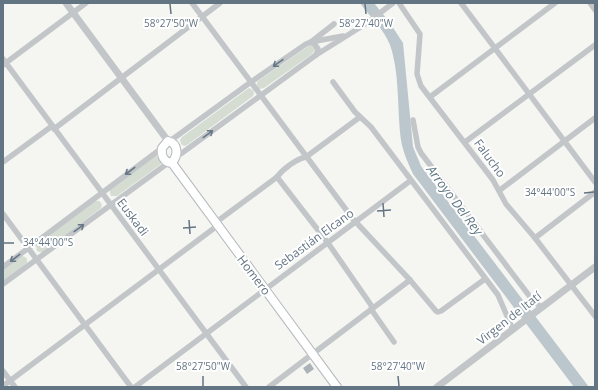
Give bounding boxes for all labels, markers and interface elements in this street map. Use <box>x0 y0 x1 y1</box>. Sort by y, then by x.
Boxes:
text: 58°27'50"W <box>144 16 199 30</box>
text: 58°27'40"W <box>339 16 394 30</box>
one-way arrow <box>273 59 284 67</box>
one-way arrow <box>203 130 214 139</box>
street label: Falucho <box>470 135 510 181</box>
water label: Arroyo Del Rey <box>422 161 488 239</box>
one-way arrow <box>125 167 136 175</box>
text: 34°44'00"S <box>525 185 575 199</box>
street label: Euskadi <box>113 195 153 239</box>
street label: Sebastián Elcano <box>271 204 357 274</box>
one-way arrow <box>74 223 85 232</box>
text: 34°44'00"S <box>23 235 73 249</box>
street label: Homero <box>233 251 275 299</box>
one-way arrow <box>10 254 21 262</box>
street label: Virgen de Itatí <box>473 287 546 349</box>
text: 58°27'50"W <box>176 359 231 373</box>
text: 58°27'40"W <box>371 359 426 373</box>

